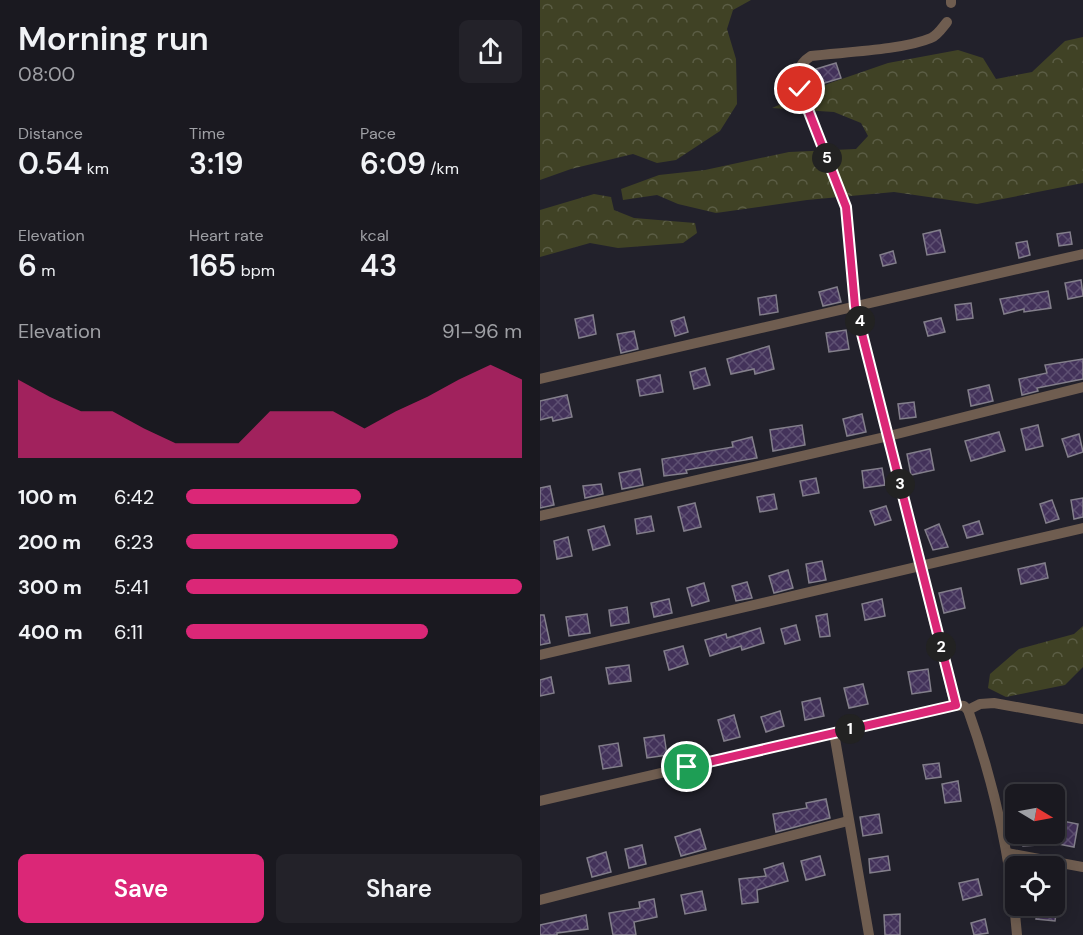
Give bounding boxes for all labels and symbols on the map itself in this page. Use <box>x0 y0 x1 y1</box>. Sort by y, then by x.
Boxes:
pin <box>774 63 825 114</box>
pin: 5 <box>812 143 842 173</box>
pin: 4 <box>845 306 875 336</box>
pin: 3 <box>885 469 915 499</box>
pin: 2 <box>926 632 956 662</box>
pin: 1 <box>835 714 865 744</box>
pin <box>661 741 712 792</box>
north arrow <box>1005 784 1065 844</box>

